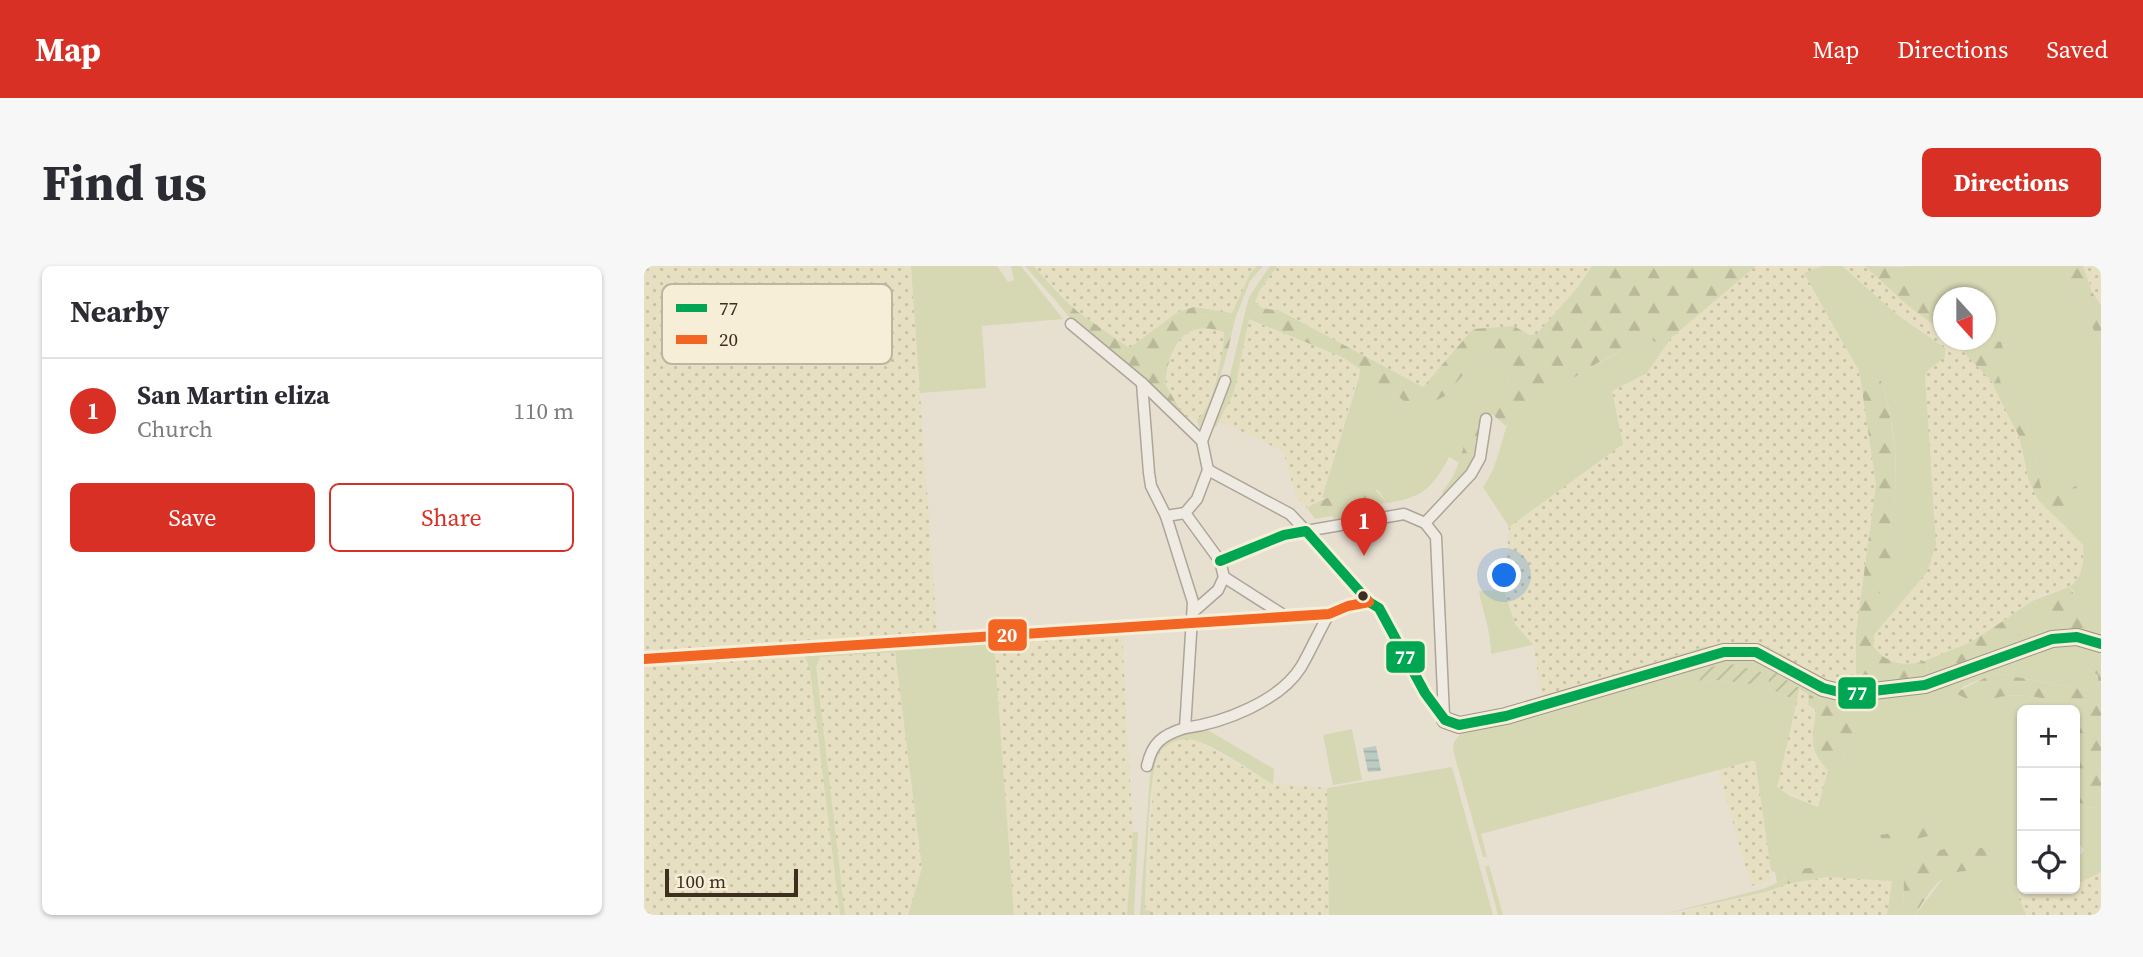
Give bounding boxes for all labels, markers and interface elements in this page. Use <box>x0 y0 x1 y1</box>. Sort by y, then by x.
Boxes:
text: Map <box>35 27 101 72</box>
text: Map <box>1812 33 1859 66</box>
text: Directions <box>1897 33 2008 66</box>
text: Saved <box>2046 33 2108 66</box>
button: Directions <box>1922 148 2101 217</box>
text: Find us <box>42 149 207 216</box>
legend <box>662 284 892 364</box>
north arrow <box>1933 287 1996 350</box>
text: Nearby <box>70 291 169 332</box>
text: 77 <box>719 295 738 321</box>
text: 20 <box>719 326 738 352</box>
text: San Martin eliza <box>137 377 330 413</box>
text: 1 <box>87 395 99 427</box>
text: 110 m <box>513 395 574 427</box>
text: Church <box>137 413 213 445</box>
button: Save <box>70 483 315 552</box>
button: Share <box>329 483 574 552</box>
pin: 1 <box>1341 498 1387 556</box>
your location <box>1487 558 1521 592</box>
unlabelled marker <box>1356 589 1370 603</box>
line badge: 20 <box>987 618 1028 652</box>
text: 20 <box>997 622 1017 648</box>
line badge: 77 <box>1385 640 1426 674</box>
text: 77 <box>1395 644 1415 670</box>
line badge: 77 <box>1837 676 1877 710</box>
text: 77 <box>1847 680 1867 706</box>
map controls <box>2017 705 2080 894</box>
button: + <box>2017 705 2080 768</box>
button: − <box>2017 768 2080 831</box>
button: locate <box>2017 831 2080 894</box>
scale bar <box>665 866 798 898</box>
text: 100 m <box>676 868 726 894</box>

